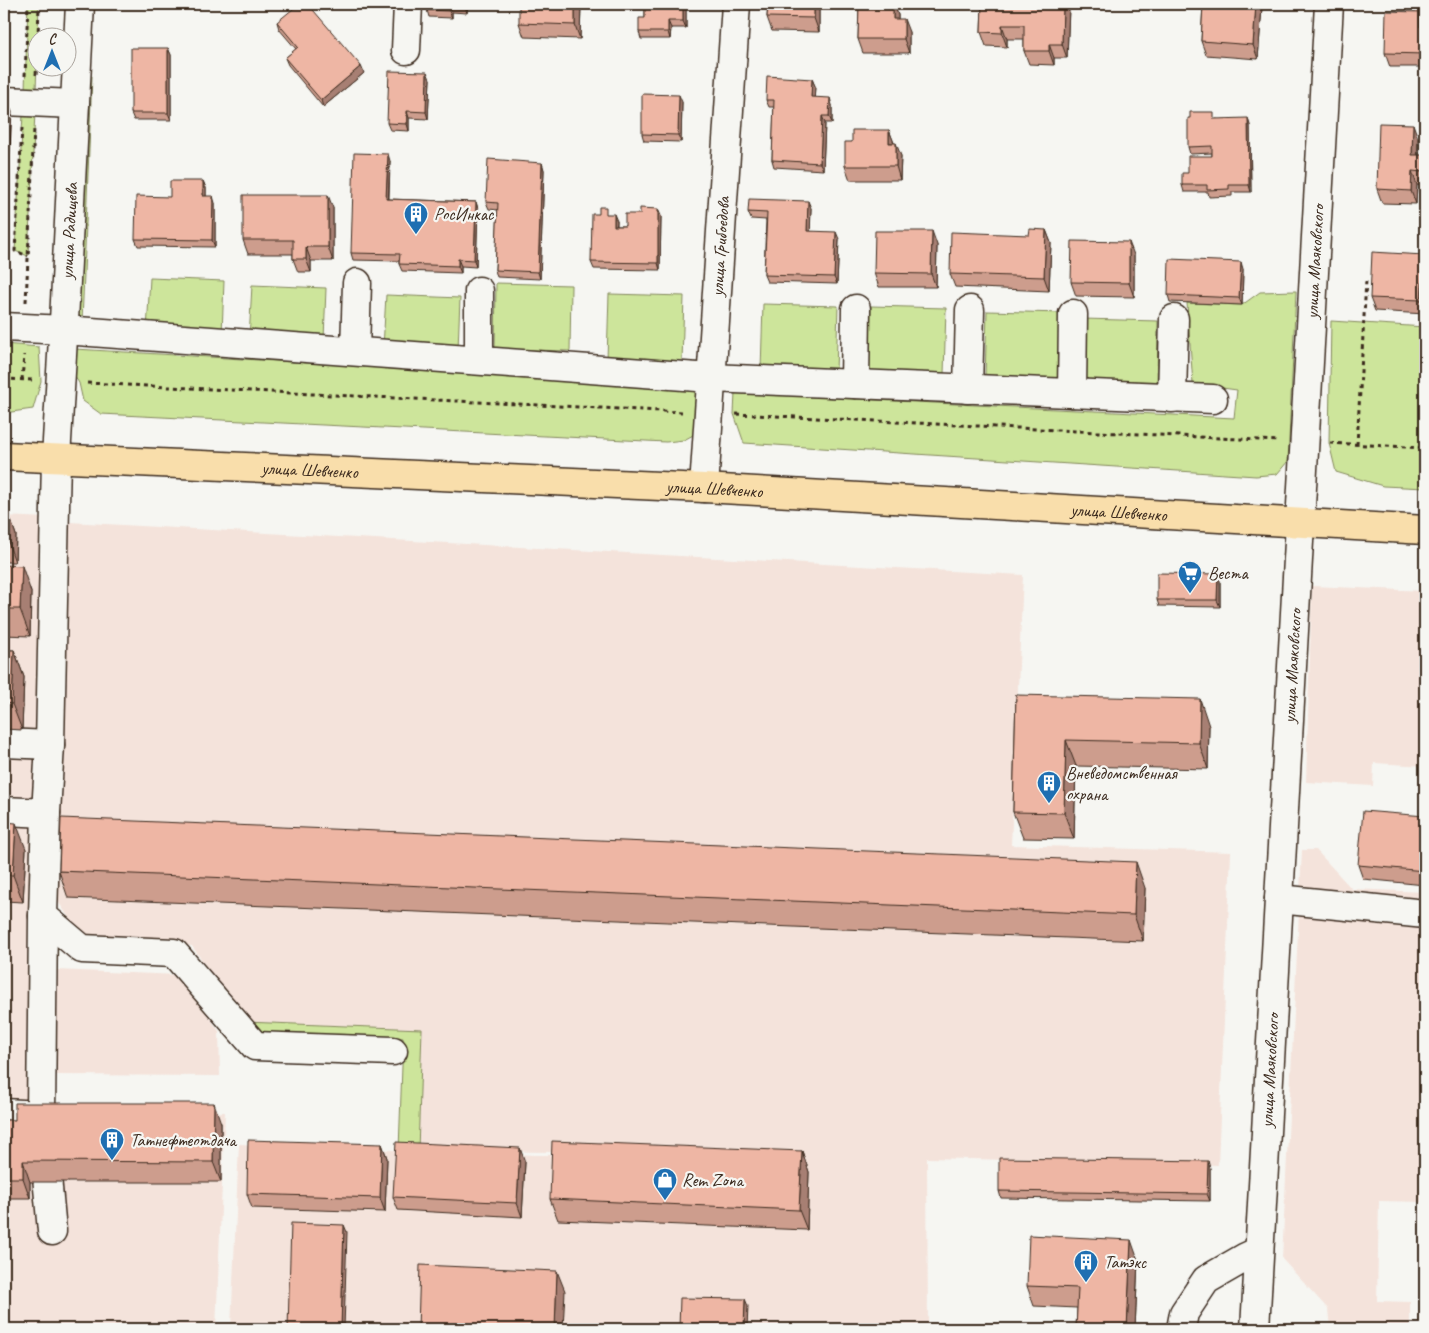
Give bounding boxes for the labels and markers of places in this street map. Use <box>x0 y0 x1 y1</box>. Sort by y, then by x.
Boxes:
building icon: РосИнкас <box>403 201 429 235</box>
place label: РосИнкас <box>434 203 495 225</box>
supermarket icon: Веста <box>1177 560 1203 594</box>
place label: Веста <box>1208 562 1249 584</box>
place label: Вневедомственная охрана <box>1066 762 1179 805</box>
building icon: Вневедомственная охрана <box>1036 770 1062 804</box>
building icon: Татнефтеотдача <box>99 1127 125 1161</box>
place label: Татнефтеотдача <box>130 1129 238 1151</box>
shop icon: Rem Zona <box>652 1167 678 1201</box>
place label: Rem Zona <box>682 1169 745 1191</box>
building icon: Татэкс <box>1073 1249 1099 1283</box>
place label: Татэкс <box>1104 1251 1147 1273</box>

